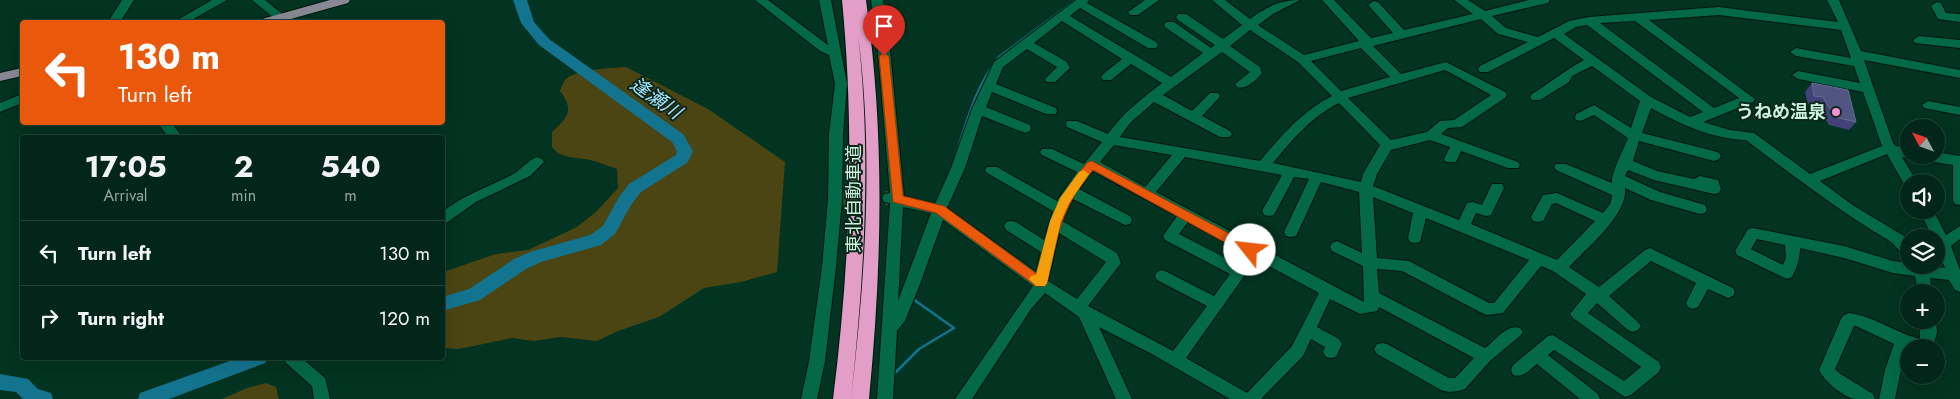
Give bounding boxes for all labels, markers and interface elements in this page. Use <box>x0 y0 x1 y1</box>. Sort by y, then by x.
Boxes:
pin <box>863 5 905 56</box>
icon: arrive <box>870 12 898 40</box>
text: 130 m <box>118 32 220 82</box>
icon: left <box>35 40 100 105</box>
water label: 逢瀬川 <box>625 71 689 127</box>
text: Turn left <box>118 78 192 110</box>
place label: うねめ温泉 <box>1736 99 1826 125</box>
marker: うねめ温泉 <box>1830 106 1842 118</box>
north arrow <box>1900 119 1945 164</box>
map controls <box>1900 119 1945 384</box>
text: 17:05 <box>84 145 167 188</box>
text: 2 <box>234 145 253 188</box>
text: 540 <box>320 145 381 188</box>
street label: 東北自動車道 <box>841 145 867 253</box>
button: sound <box>1900 174 1945 219</box>
text: Arrival <box>103 184 148 207</box>
text: min <box>231 184 256 207</box>
text: m <box>344 184 357 207</box>
position arrow <box>1223 223 1275 275</box>
button: layers <box>1900 229 1945 274</box>
icon: left <box>35 239 63 267</box>
text: Turn left <box>78 240 151 267</box>
text: 130 m <box>379 240 430 267</box>
button: + <box>1900 284 1945 329</box>
icon: right <box>35 304 63 332</box>
text: Turn right <box>78 305 164 332</box>
text: 120 m <box>379 305 430 332</box>
button: − <box>1900 339 1945 384</box>

